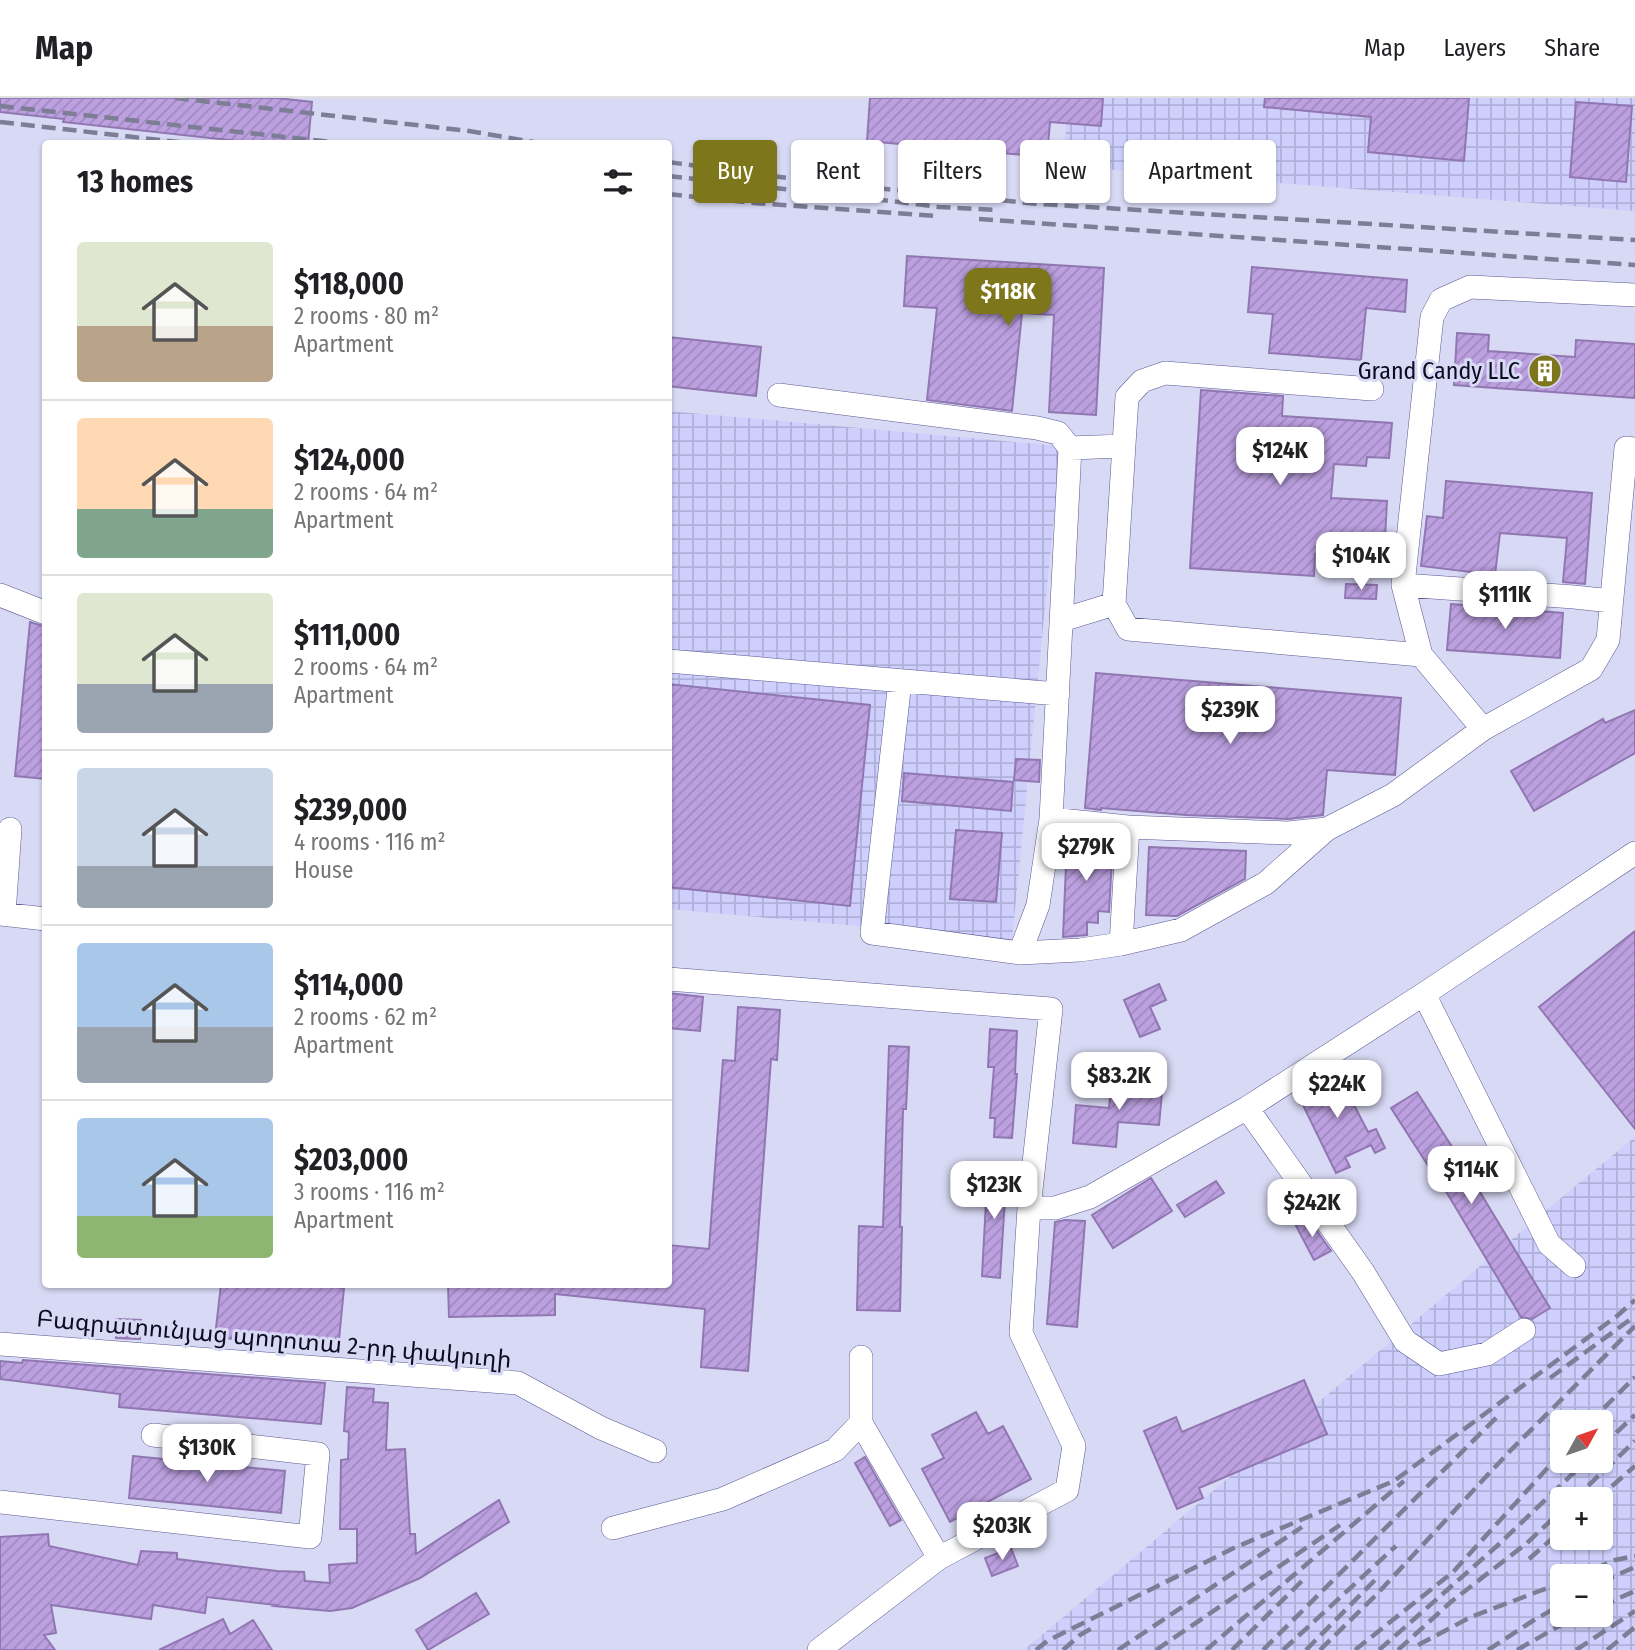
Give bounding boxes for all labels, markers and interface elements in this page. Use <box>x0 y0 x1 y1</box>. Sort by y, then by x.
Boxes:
text: Map <box>35 28 93 68</box>
text: Map <box>1364 34 1406 62</box>
text: Layers <box>1444 34 1506 62</box>
text: Share <box>1544 34 1600 62</box>
chip: Buy <box>693 140 777 203</box>
chip: Rent <box>791 140 884 203</box>
chip: Filters <box>898 140 1006 203</box>
chip: New <box>1020 140 1110 203</box>
chip: Apartment <box>1124 140 1276 203</box>
icon: filters <box>599 163 637 201</box>
text: 13 homes <box>77 164 193 200</box>
text: $118,000 <box>294 266 404 302</box>
pin: $118K <box>959 268 1057 328</box>
icon: home <box>133 270 217 354</box>
text: $118K <box>980 277 1036 305</box>
text: 2 rooms · 80 m² <box>294 302 439 330</box>
text: Apartment <box>294 330 394 358</box>
building icon: Grand Candy LLC <box>1526 352 1564 390</box>
place label: Grand Candy LLC <box>1358 357 1520 385</box>
pin: $124K <box>1231 428 1329 487</box>
text: $124K <box>1252 436 1308 464</box>
text: $124,000 <box>294 442 405 478</box>
icon: home <box>133 446 217 530</box>
text: 2 rooms · 64 m² <box>294 478 438 506</box>
text: Apartment <box>294 506 394 534</box>
pin: $104K <box>1312 532 1410 592</box>
text: $104K <box>1332 541 1390 569</box>
pin: $111K <box>1456 572 1554 631</box>
text: $111K <box>1479 580 1531 608</box>
text: $111,000 <box>294 617 400 653</box>
icon: home <box>133 621 217 705</box>
text: 2 rooms · 64 m² <box>294 653 438 681</box>
text: Apartment <box>294 681 394 709</box>
pin: $239K <box>1181 686 1279 746</box>
text: $239K <box>1201 695 1259 723</box>
text: $239,000 <box>294 792 407 828</box>
icon: home <box>133 796 217 880</box>
pin: $279K <box>1037 824 1135 883</box>
text: 4 rooms · 116 m² <box>294 828 446 856</box>
text: $279K <box>1058 832 1114 860</box>
text: House <box>294 856 353 884</box>
text: $114,000 <box>294 967 404 1003</box>
icon: home <box>133 971 217 1055</box>
text: 2 rooms · 62 m² <box>294 1003 437 1031</box>
text: Apartment <box>294 1031 394 1059</box>
pin: $83.2K <box>1062 1052 1176 1112</box>
pin: $224K <box>1288 1060 1386 1120</box>
text: $83.2K <box>1087 1061 1151 1089</box>
text: $224K <box>1308 1069 1366 1097</box>
text: $203,000 <box>294 1142 408 1178</box>
icon: home <box>133 1146 217 1230</box>
pin: $114K <box>1422 1146 1520 1206</box>
text: $114K <box>1444 1155 1498 1183</box>
pin: $123K <box>945 1162 1043 1221</box>
text: $123K <box>966 1170 1022 1198</box>
text: 3 rooms · 116 m² <box>294 1178 445 1206</box>
pin: $242K <box>1263 1180 1361 1239</box>
text: $242K <box>1284 1188 1341 1216</box>
text: Apartment <box>294 1206 394 1234</box>
street label: Բագրատունյաց պողոտա 2-րդ փակուղի <box>35 1304 513 1374</box>
north arrow <box>1550 1410 1614 1474</box>
map controls <box>1550 1410 1613 1627</box>
pin: $130K <box>158 1424 256 1484</box>
text: $130K <box>178 1433 236 1461</box>
button: + <box>1550 1487 1613 1550</box>
pin: $203K <box>953 1502 1051 1562</box>
text: $203K <box>973 1511 1031 1539</box>
button: − <box>1550 1564 1613 1627</box>

